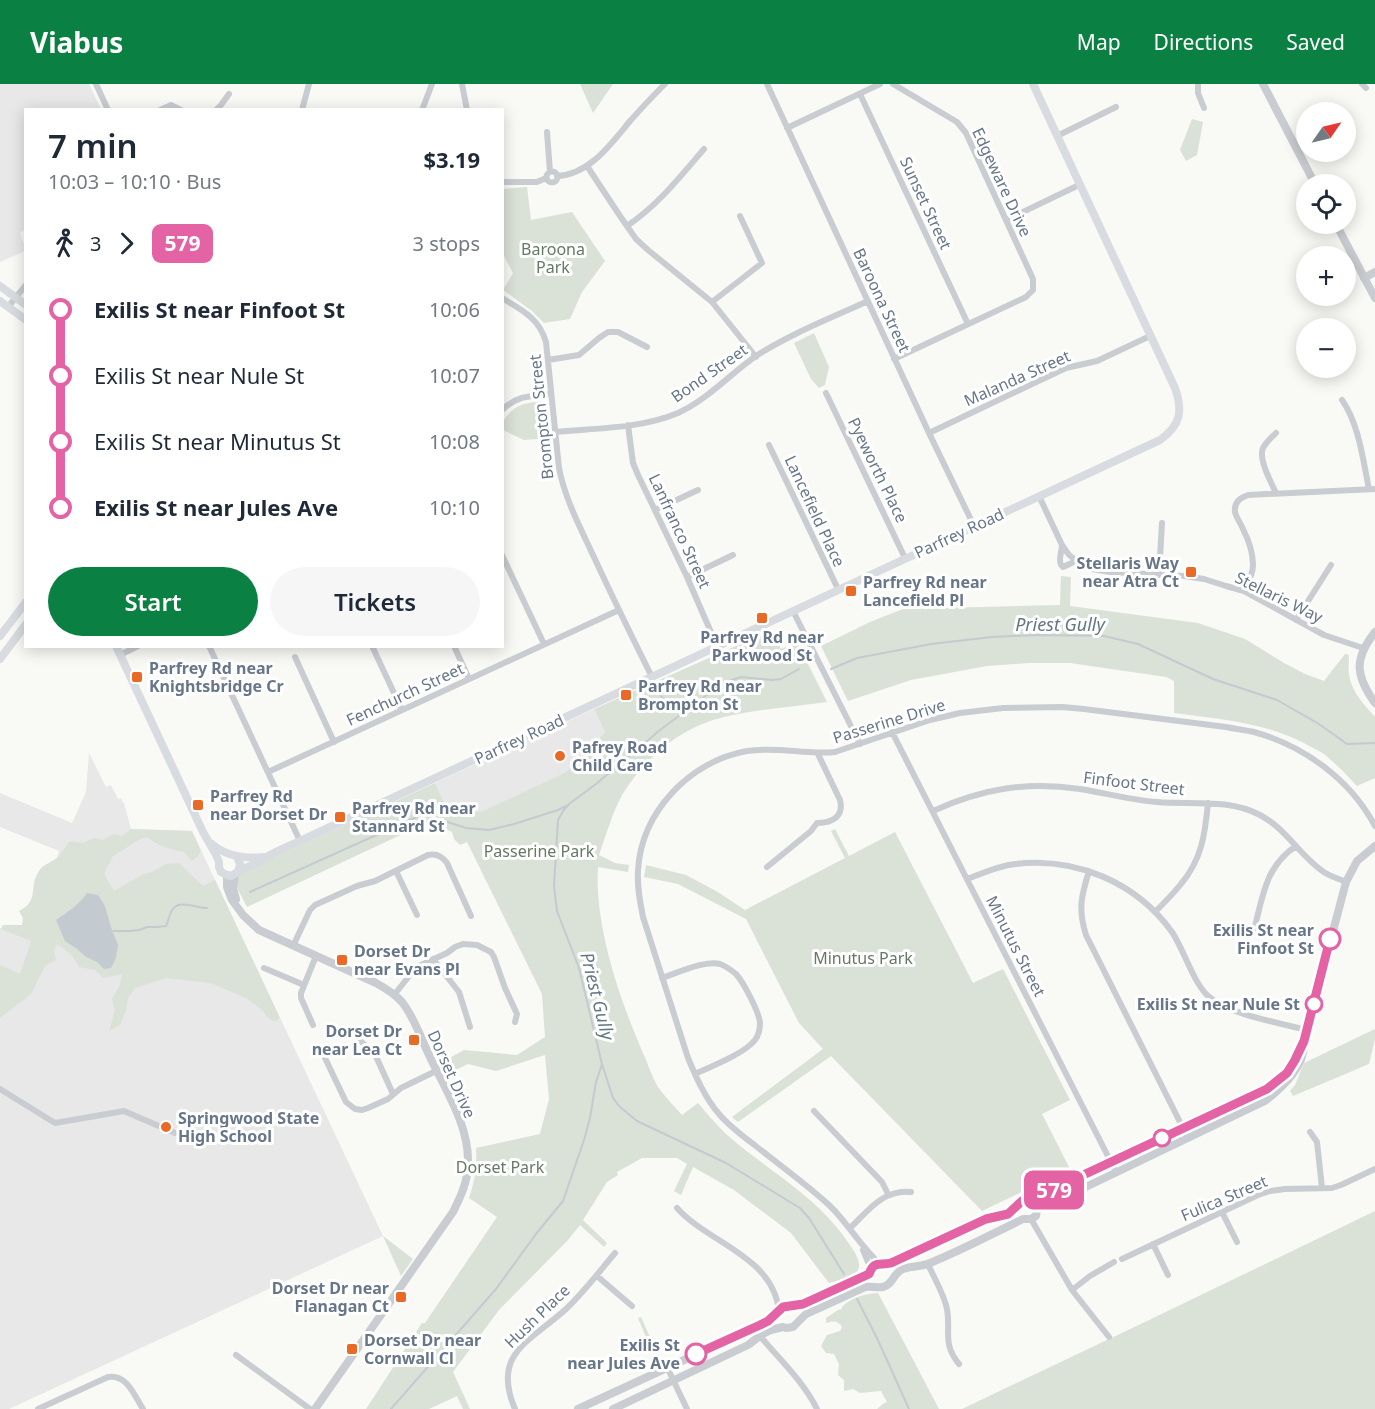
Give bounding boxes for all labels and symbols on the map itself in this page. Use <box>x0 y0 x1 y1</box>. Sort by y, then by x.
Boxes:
north arrow <box>1296 102 1356 162</box>
street label: Edgeware Drive <box>967 124 1037 240</box>
street label: Sunset Street <box>895 153 957 253</box>
park label: Baroona Park <box>521 238 585 278</box>
street label: Baroona Street <box>848 244 916 356</box>
street label: Bond Street <box>666 338 752 407</box>
street label: Malanda Street <box>960 345 1074 411</box>
street label: Brompton Street <box>523 353 558 480</box>
street label: Pyeworth Place <box>843 414 913 526</box>
street label: Lancefield Place <box>780 452 850 570</box>
street label: Lanfranco Street <box>644 470 716 592</box>
street label: Parfrey Road <box>911 503 1007 563</box>
place label: Stellaris Way near Atra Ct <box>1077 552 1180 592</box>
marker: Stellaris Way near Atra Ct <box>1184 565 1198 579</box>
street label: Stellaris Way <box>1231 566 1327 628</box>
place label: Parfrey Rd near Lancefield Pl <box>863 571 987 611</box>
marker: Parfrey Rd near Lancefield Pl <box>844 584 858 598</box>
marker: Parfrey Rd near Parkwood St <box>755 611 769 625</box>
water label: Priest Gully <box>1015 612 1106 636</box>
place label: Parfrey Rd near Parkwood St <box>700 626 824 666</box>
place label: Parfrey Rd near Knightsbridge Cr <box>149 657 284 697</box>
street label: Fenchurch Street <box>343 657 468 731</box>
marker: Parfrey Rd near Knightsbridge Cr <box>130 670 144 684</box>
place label: Parfrey Rd near Brompton St <box>638 675 762 715</box>
marker: Parfrey Rd near Brompton St <box>619 688 633 702</box>
street label: Passerine Drive <box>830 693 948 749</box>
street label: Parfrey Road <box>471 709 567 769</box>
place label: Pafrey Road Child Care <box>572 736 667 776</box>
marker: Pafrey Road Child Care <box>553 749 567 763</box>
street label: Finfoot Street <box>1082 766 1186 800</box>
place label: Parfrey Rd near Dorset Dr <box>210 785 327 825</box>
place label: Parfrey Rd near Stannard St <box>352 797 476 837</box>
marker: Parfrey Rd near Dorset Dr <box>191 798 205 812</box>
marker: Parfrey Rd near Stannard St <box>333 810 347 824</box>
park label: Passerine Park <box>484 840 595 862</box>
street label: Minutus Street <box>981 892 1051 1000</box>
place label: Exilis St near Finfoot St <box>1213 919 1314 959</box>
marker: Exilis St near Finfoot St <box>1319 928 1341 950</box>
place label: Dorset Dr near Evans Pl <box>354 940 460 980</box>
park label: Minutus Park <box>813 947 913 969</box>
water label: Priest Gully <box>576 950 621 1044</box>
marker: Dorset Dr near Evans Pl <box>335 953 349 967</box>
place label: Exilis St near Nule St <box>1137 993 1300 1015</box>
marker: Exilis St near Nule St <box>1305 995 1323 1013</box>
place label: Dorset Dr near Lea Ct <box>312 1020 402 1060</box>
street label: Dorset Drive <box>423 1027 481 1121</box>
marker: Dorset Dr near Lea Ct <box>407 1033 421 1047</box>
place label: Springwood State High School <box>178 1107 319 1147</box>
marker: Springwood State High School <box>159 1120 173 1134</box>
unlabelled marker <box>1153 1129 1171 1147</box>
park label: Dorset Park <box>456 1156 545 1178</box>
line badge: 579 <box>1020 1170 1088 1210</box>
street label: Fulica Street <box>1177 1170 1271 1226</box>
place label: Dorset Dr near Flanagan Ct <box>272 1277 389 1317</box>
street label: Hush Place <box>500 1279 574 1353</box>
marker: Dorset Dr near Flanagan Ct <box>394 1290 408 1304</box>
place label: Dorset Dr near Cornwall Cl <box>364 1329 481 1369</box>
place label: Exilis St near Jules Ave <box>567 1334 680 1374</box>
marker: Dorset Dr near Cornwall Cl <box>345 1342 359 1356</box>
marker: Exilis St near Jules Ave <box>685 1343 707 1365</box>

